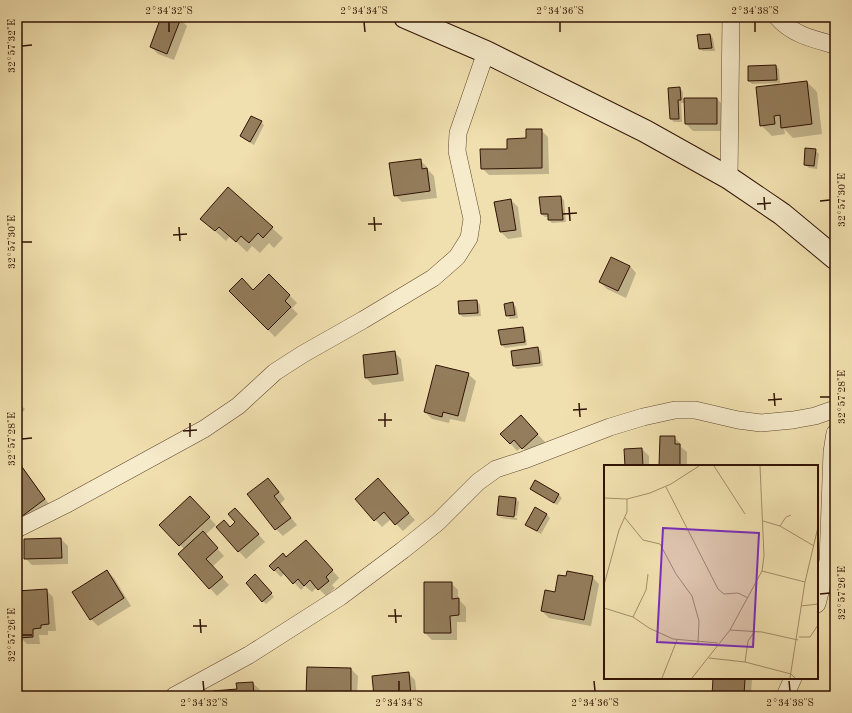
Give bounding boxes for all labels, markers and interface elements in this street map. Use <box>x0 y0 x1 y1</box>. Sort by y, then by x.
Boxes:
text: 2°34'32"S <box>145 6 193 16</box>
text: 2°34'34"S <box>340 6 388 16</box>
text: 2°34'36"S <box>536 6 584 16</box>
text: 2°34'38"S <box>731 6 779 16</box>
text: 32°57'32"E <box>7 19 17 73</box>
text: 32°57'30"E <box>837 173 847 227</box>
text: 32°57'30"E <box>7 215 17 269</box>
text: 32°57'28"E <box>837 370 847 424</box>
text: 32°57'28"E <box>7 412 17 466</box>
inset map <box>604 465 818 679</box>
text: 32°57'26"E <box>837 566 847 620</box>
text: 32°57'26"E <box>7 608 17 662</box>
text: 2°34'32"S <box>180 698 228 708</box>
text: 2°34'34"S <box>375 698 423 708</box>
text: 2°34'36"S <box>571 698 619 708</box>
text: 2°34'38"S <box>766 698 814 708</box>

